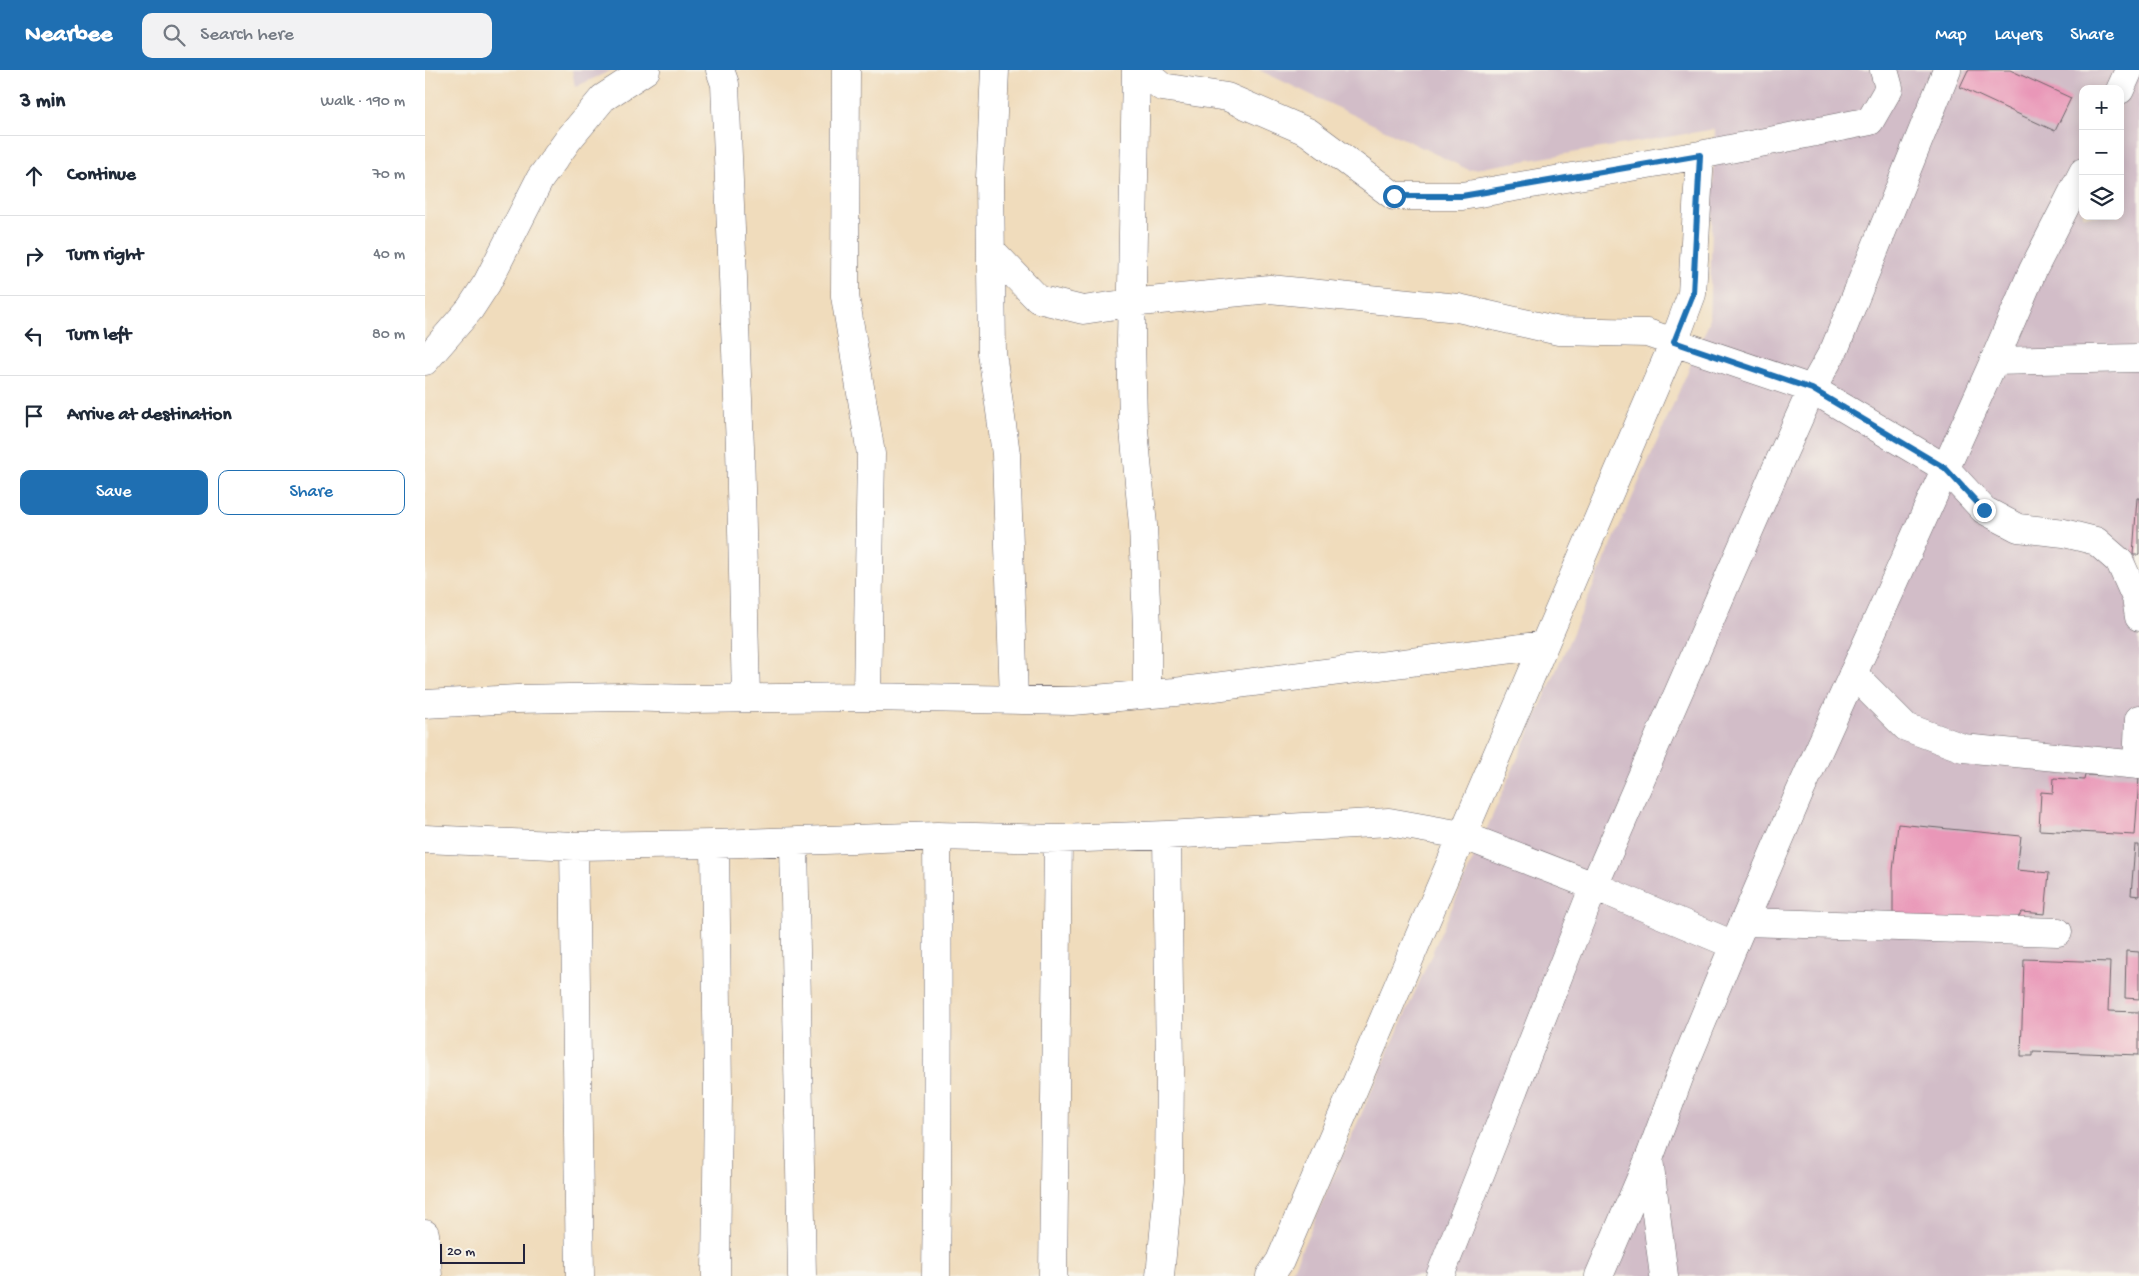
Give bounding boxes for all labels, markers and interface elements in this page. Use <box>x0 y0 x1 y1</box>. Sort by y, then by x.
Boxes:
search box <box>142 13 492 58</box>
text: Nearbee <box>25 21 112 50</box>
icon: search <box>160 21 188 49</box>
text: Search here <box>200 24 294 47</box>
text: Map <box>1935 25 1967 46</box>
text: Layers <box>1995 25 2042 46</box>
text: Share <box>2070 25 2114 46</box>
map controls <box>2079 85 2124 220</box>
button: + <box>2079 85 2124 130</box>
text: 3 min <box>20 90 65 115</box>
text: Walk · 190 m <box>321 93 405 112</box>
button: − <box>2079 130 2124 175</box>
icon: ahead <box>20 162 48 190</box>
text: Continue <box>67 164 136 187</box>
text: 70 m <box>372 166 405 185</box>
button: layers <box>2079 175 2124 220</box>
route start <box>1383 185 1406 208</box>
icon: right <box>20 242 48 270</box>
text: Turn right <box>67 244 143 267</box>
text: 40 m <box>373 246 405 265</box>
icon: left <box>20 322 48 350</box>
text: Turn left <box>67 324 131 347</box>
text: 80 m <box>372 326 405 345</box>
icon: arrive <box>20 402 48 430</box>
text: Arrive at destination <box>67 404 231 427</box>
button: Save <box>20 470 208 515</box>
button: Share <box>218 470 405 515</box>
route end <box>1973 499 1996 522</box>
scale bar <box>440 1241 525 1264</box>
text: 20 m <box>447 1244 475 1261</box>

